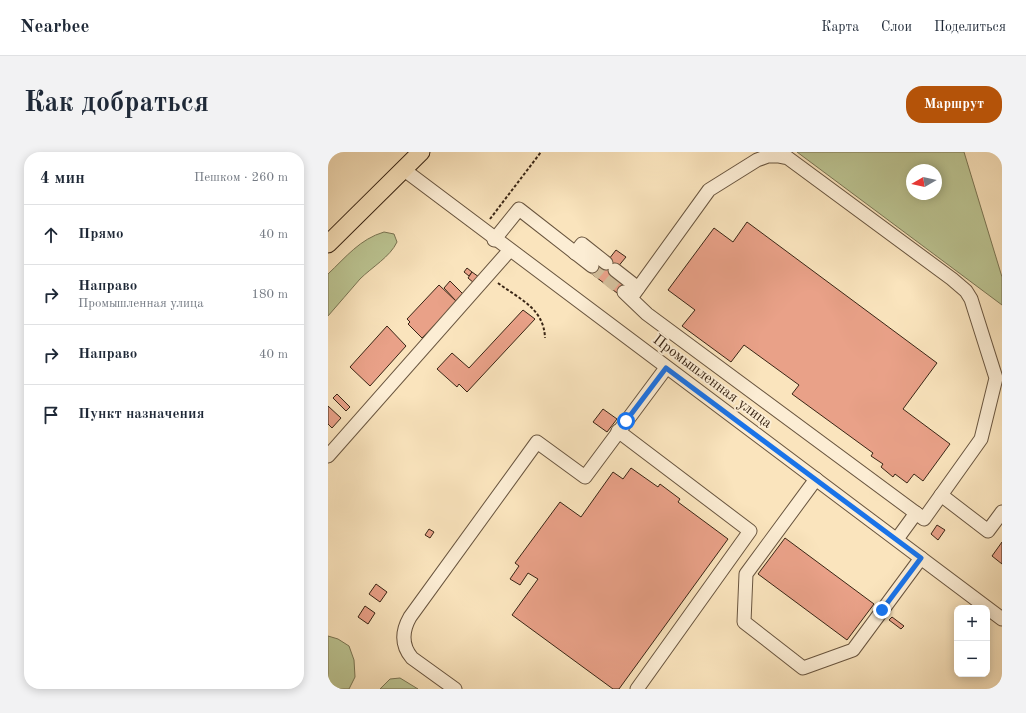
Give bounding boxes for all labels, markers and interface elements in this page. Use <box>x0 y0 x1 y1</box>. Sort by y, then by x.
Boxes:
text: Nearbee <box>20 18 89 37</box>
text: Карта <box>821 20 859 34</box>
text: Слои <box>881 20 912 34</box>
text: Поделиться <box>934 20 1006 34</box>
button: Маршрут <box>906 86 1002 123</box>
text: Как добраться <box>24 90 209 118</box>
north arrow <box>906 164 942 200</box>
text: 4 мин <box>40 170 85 187</box>
text: Пешком · 260 m <box>194 171 288 184</box>
icon: ahead <box>40 224 62 246</box>
text: Прямо <box>78 227 124 242</box>
text: 40 m <box>259 228 288 241</box>
text: Направо <box>78 279 137 294</box>
icon: right <box>40 284 62 306</box>
text: 180 m <box>251 288 288 301</box>
text: Промышленная улица <box>78 297 204 310</box>
street label: Промышленная улица <box>650 332 775 432</box>
icon: right <box>40 344 62 366</box>
text: Направо <box>78 347 137 362</box>
text: 40 m <box>259 348 288 361</box>
icon: arrive <box>40 404 62 426</box>
text: Пункт назначения <box>78 407 205 422</box>
route start <box>617 412 635 430</box>
route end <box>873 601 891 619</box>
map controls <box>954 605 990 677</box>
button: + <box>954 605 990 641</box>
button: − <box>954 641 990 677</box>

